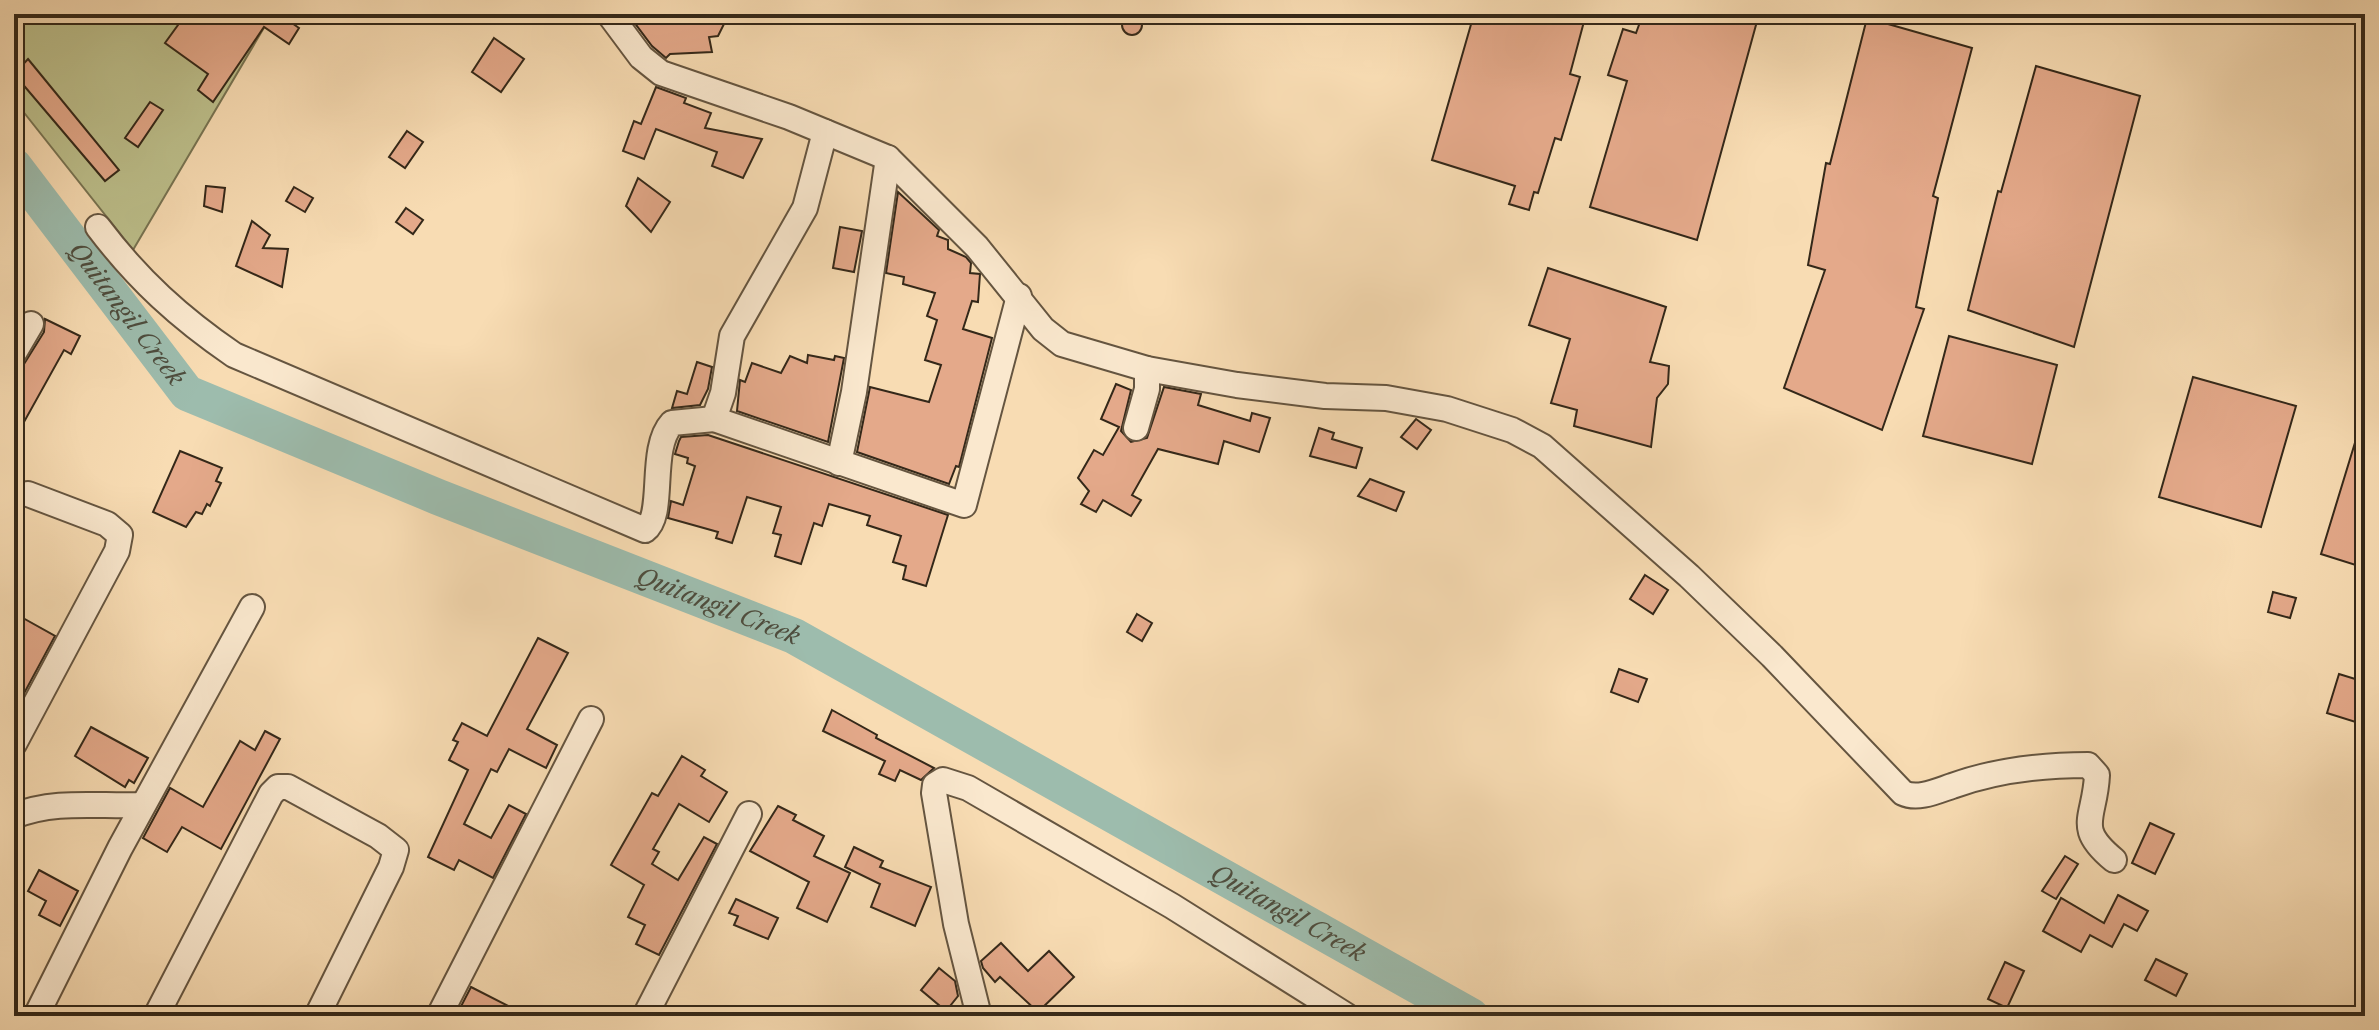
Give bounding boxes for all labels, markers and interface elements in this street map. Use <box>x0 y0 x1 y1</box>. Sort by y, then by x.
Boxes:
water label: Quitangil Creek <box>63 236 191 392</box>
water label: Quitangil Creek <box>633 561 805 651</box>
water label: Quitangil Creek <box>1206 858 1371 968</box>

